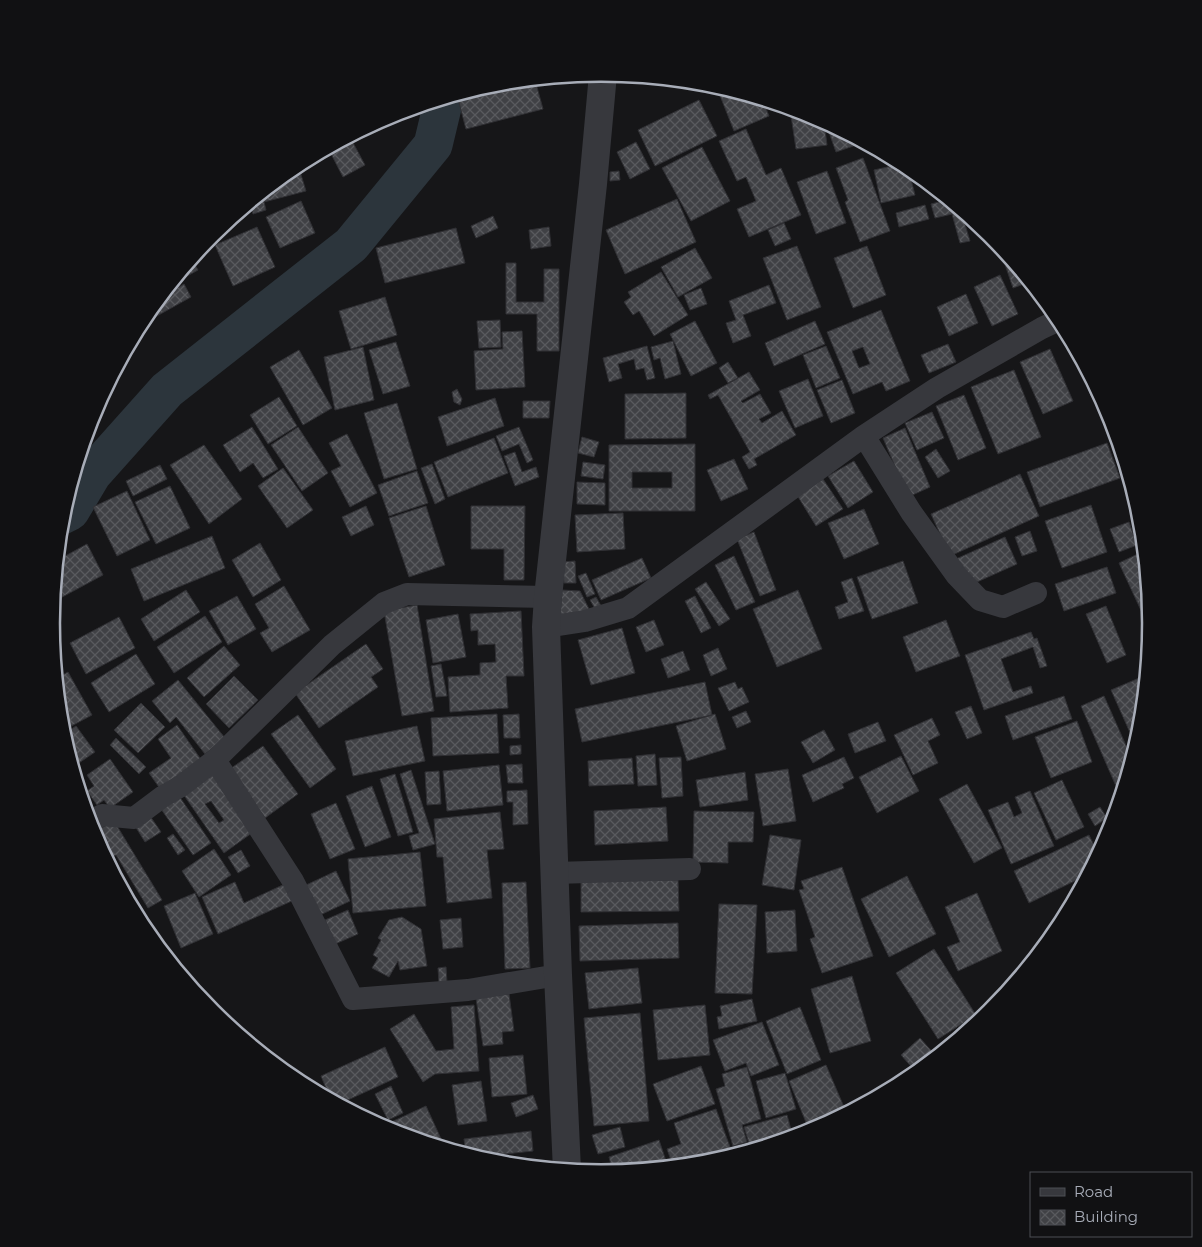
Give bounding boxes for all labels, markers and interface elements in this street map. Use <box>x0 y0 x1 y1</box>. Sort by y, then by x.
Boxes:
legend <box>1030 1172 1192 1237</box>
text: Road <box>1074 1182 1113 1201</box>
text: Building <box>1074 1207 1138 1226</box>

